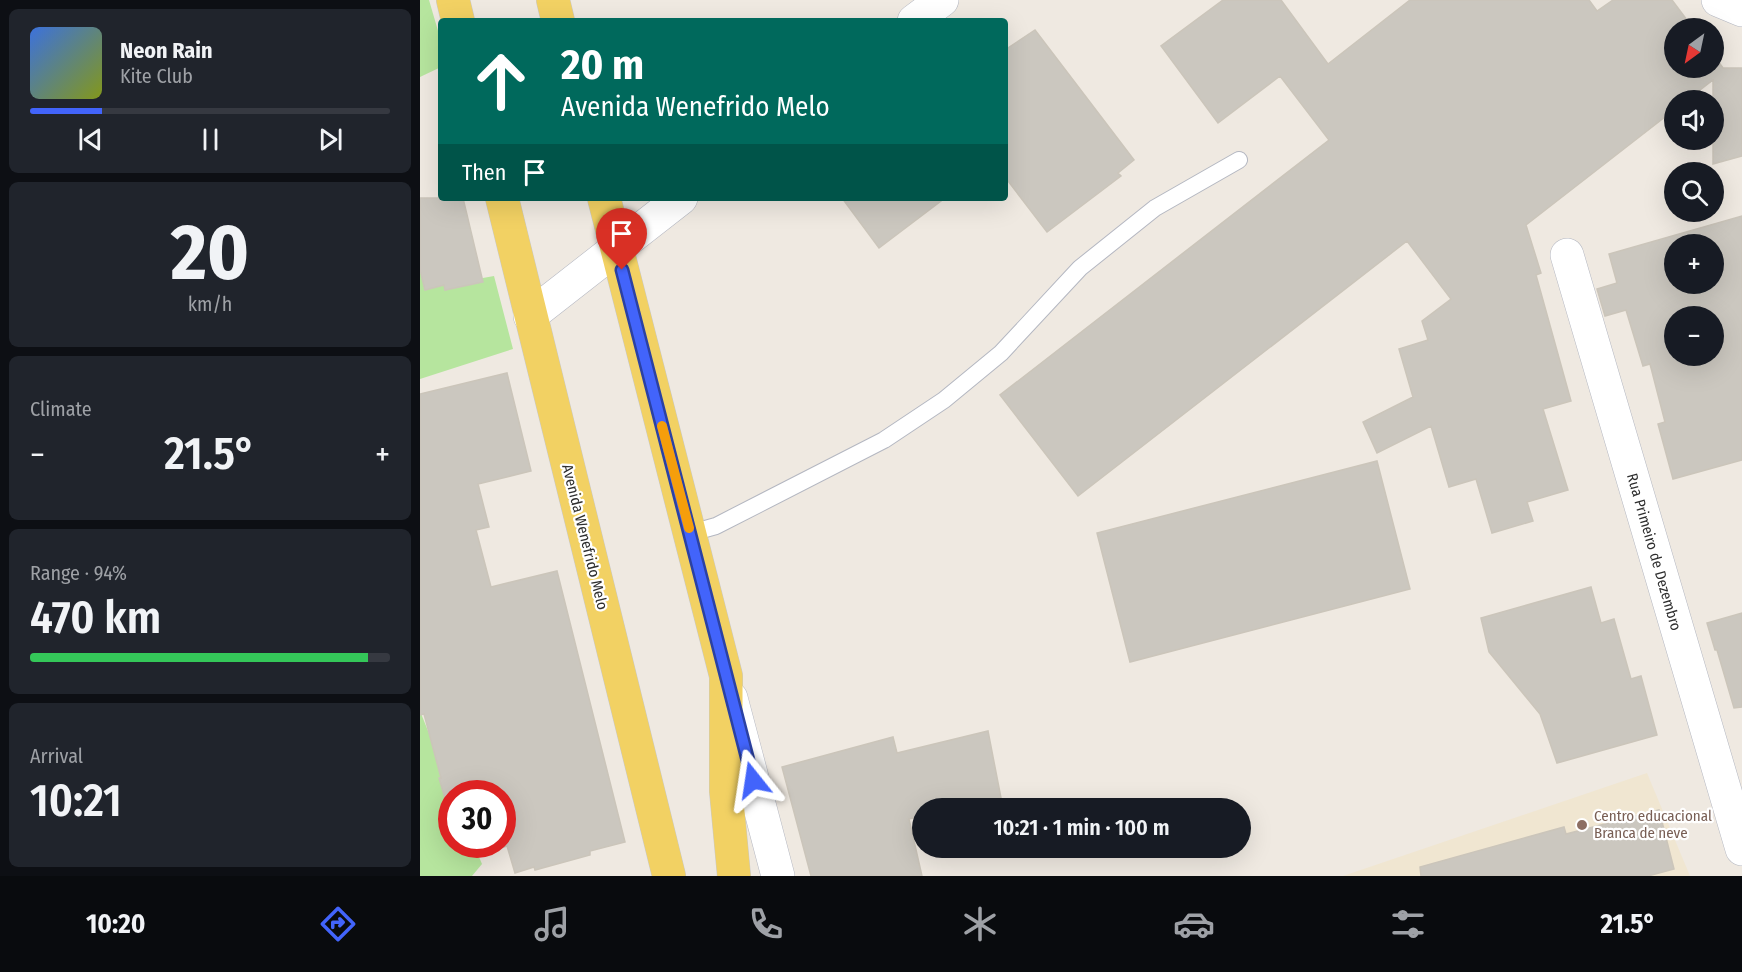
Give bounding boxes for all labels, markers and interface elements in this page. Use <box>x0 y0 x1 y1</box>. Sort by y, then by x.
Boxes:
north arrow <box>1664 18 1724 78</box>
map controls <box>1664 18 1724 366</box>
text: Neon Rain <box>120 37 213 64</box>
text: 20 m <box>561 40 644 90</box>
icon: ahead <box>462 42 540 120</box>
text: Kite Club <box>120 64 193 88</box>
button: sound <box>1664 90 1724 150</box>
text: Avenida Wenefrido Melo <box>561 91 830 123</box>
icon: previous <box>74 123 107 156</box>
icon: pause <box>194 123 227 156</box>
icon: next <box>314 123 347 156</box>
icon: arrive <box>518 156 551 189</box>
text: Then <box>462 159 506 186</box>
button: search <box>1664 162 1724 222</box>
text: 20 <box>171 206 249 300</box>
pin <box>596 208 647 270</box>
icon: arrive <box>605 217 638 250</box>
button: + <box>1664 234 1724 294</box>
text: km/h <box>188 292 232 316</box>
button: − <box>1664 306 1724 366</box>
text: Climate <box>30 397 92 421</box>
text: 21.5° <box>164 427 256 481</box>
text: − <box>30 435 45 475</box>
text: + <box>375 435 390 475</box>
street label: Avenida Wenefrido Melo <box>558 462 612 612</box>
street label: Rua Primeiro de Dezembro <box>1623 471 1685 633</box>
text: Range · 94% <box>30 561 127 585</box>
text: 470 km <box>30 591 161 645</box>
text: Arrival <box>30 744 83 768</box>
position arrow <box>721 748 785 812</box>
text: 10:21 <box>30 774 122 828</box>
speed limit sign: 30 <box>438 780 516 858</box>
place label: Centro educacional Branca de neve <box>1594 807 1712 842</box>
text: 10:21 · 1 min · 100 m <box>993 814 1170 841</box>
marker: Centro educacional Branca de neve <box>1575 818 1589 832</box>
icon: directions <box>317 903 359 945</box>
icon: music <box>531 903 573 945</box>
icon: phone <box>745 903 787 945</box>
icon: climate <box>959 903 1001 945</box>
icon: car <box>1173 903 1215 945</box>
icon: filters <box>1387 903 1429 945</box>
text: 10:20 <box>86 908 146 940</box>
text: 21.5° <box>1600 908 1656 940</box>

